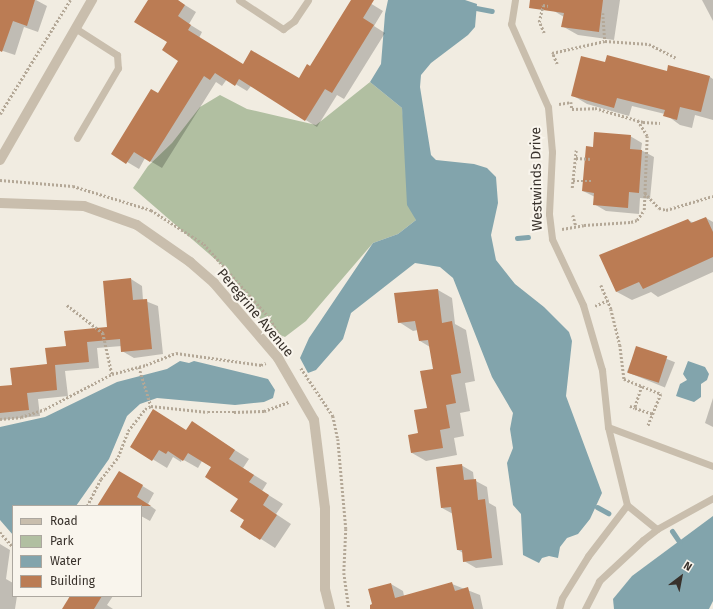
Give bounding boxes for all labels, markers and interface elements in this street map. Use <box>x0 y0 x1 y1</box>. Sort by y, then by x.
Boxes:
street label: Westwinds Drive <box>528 127 546 231</box>
street label: Peregrine Avenue <box>213 265 297 361</box>
legend <box>12 505 142 597</box>
text: Road <box>50 514 78 528</box>
text: Park <box>50 534 74 548</box>
text: Water <box>50 554 81 568</box>
north arrow <box>661 557 701 597</box>
text: N <box>681 559 694 574</box>
text: Building <box>50 574 95 588</box>

